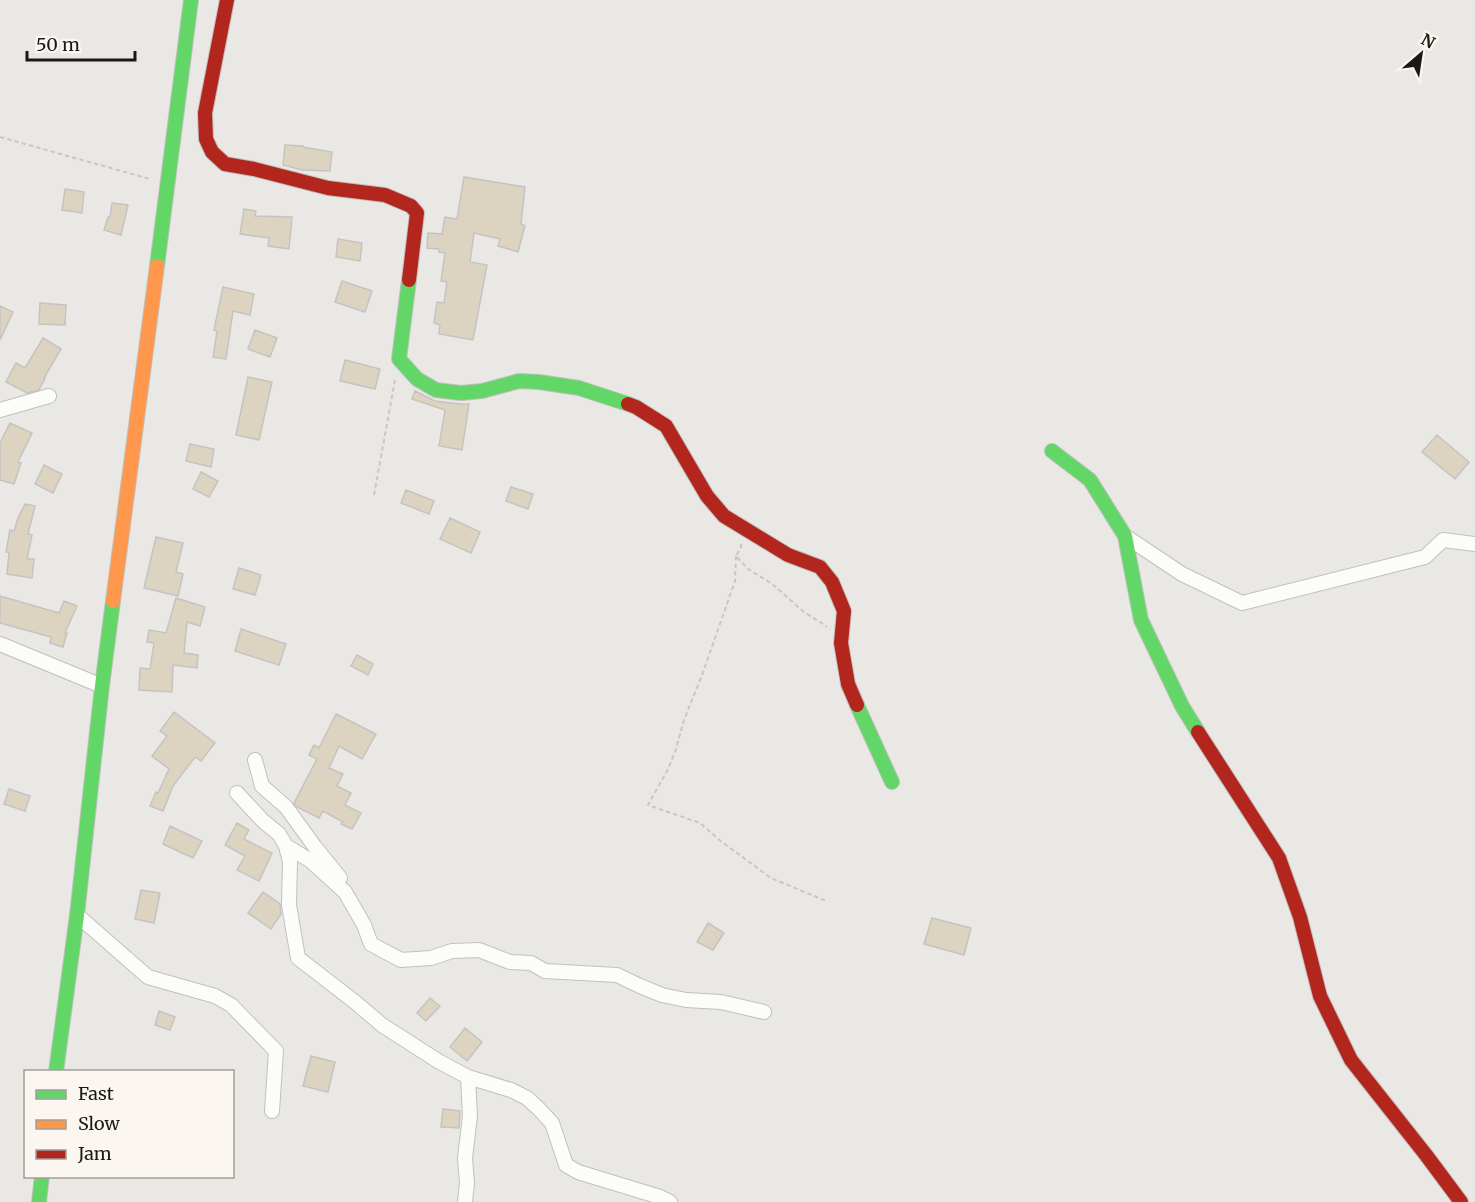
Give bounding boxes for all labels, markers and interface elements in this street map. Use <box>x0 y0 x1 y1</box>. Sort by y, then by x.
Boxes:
scale bar <box>27 24 135 62</box>
north arrow <box>1391 24 1451 84</box>
text: N <box>1418 29 1439 53</box>
text: 50 m <box>36 33 80 56</box>
legend <box>24 1070 234 1178</box>
text: Fast <box>78 1082 114 1105</box>
text: Slow <box>78 1112 121 1135</box>
text: Jam <box>77 1142 112 1165</box>

